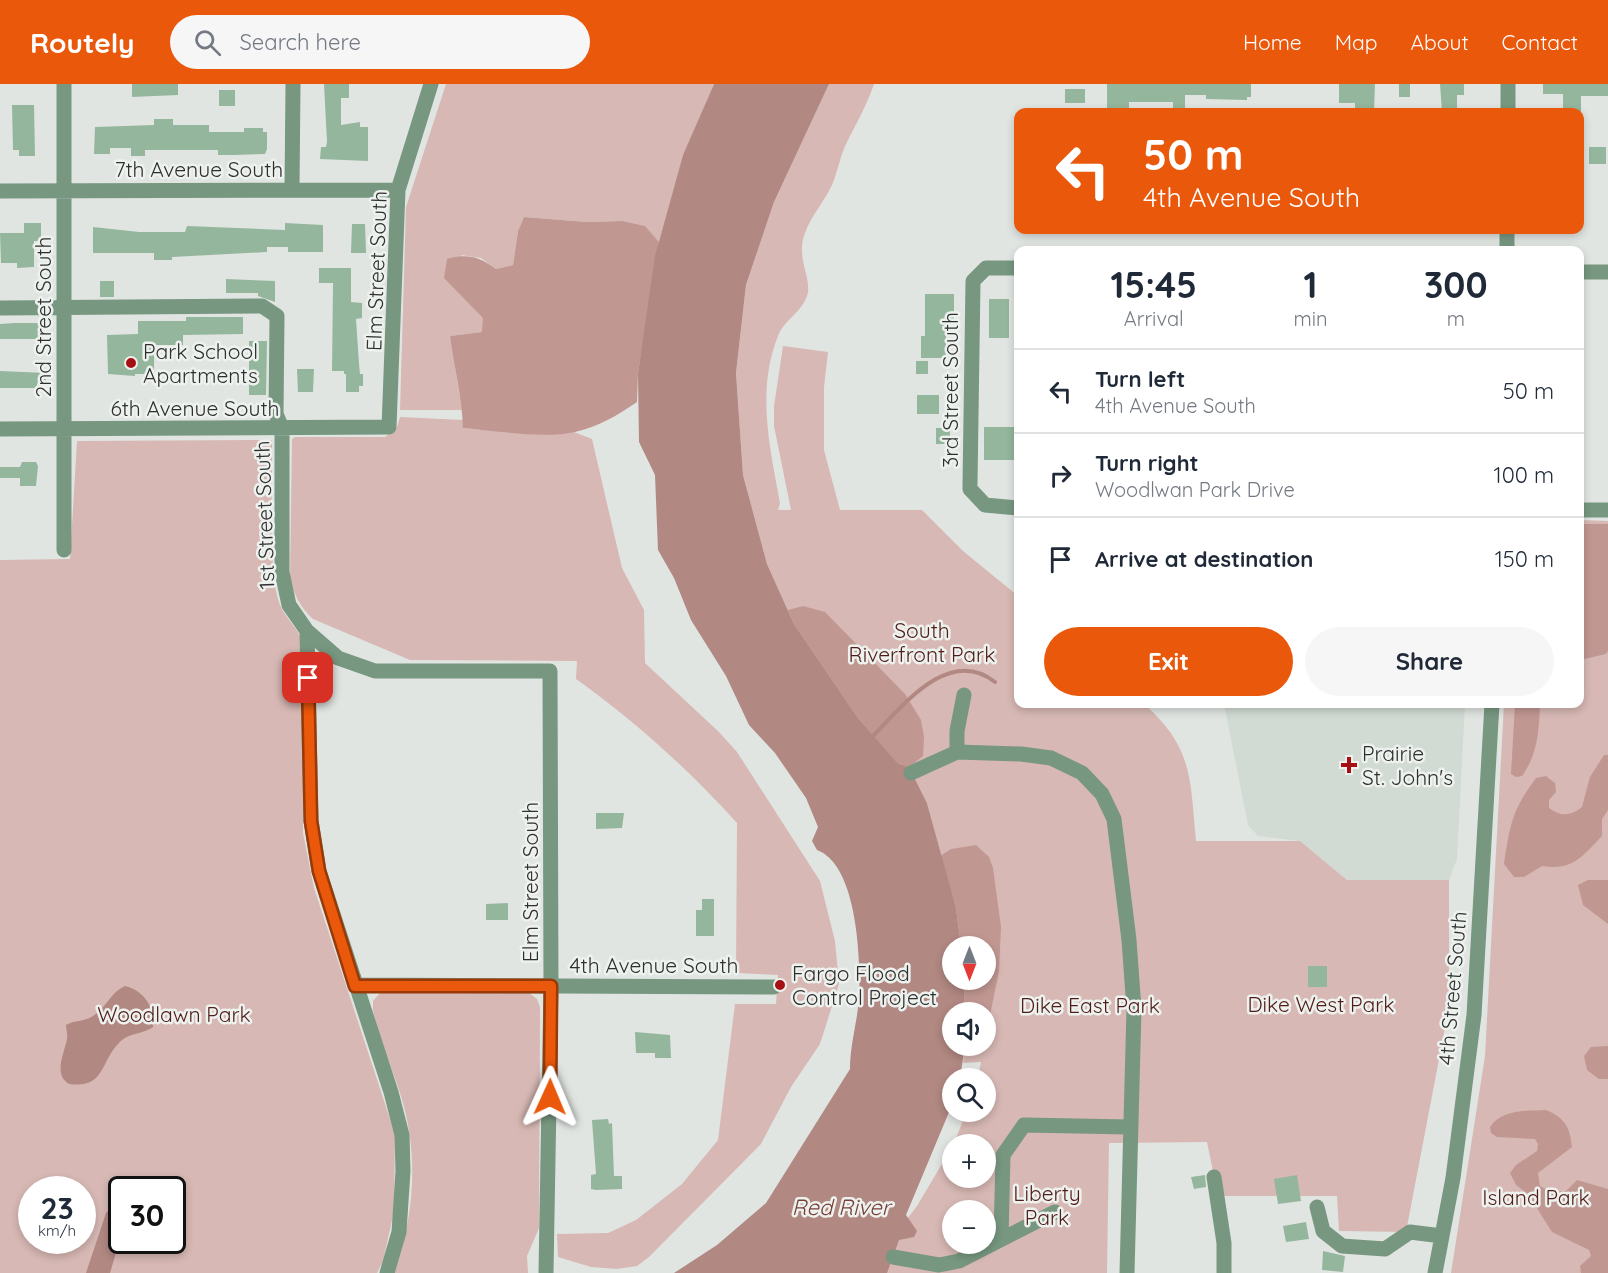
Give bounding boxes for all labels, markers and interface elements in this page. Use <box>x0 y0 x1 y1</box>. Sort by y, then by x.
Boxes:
search box <box>170 15 590 69</box>
text: Routely <box>30 25 134 60</box>
icon: search <box>191 26 224 59</box>
text: Search here <box>239 28 361 56</box>
text: Home <box>1243 29 1302 55</box>
text: Map <box>1335 29 1378 55</box>
text: About <box>1411 29 1469 55</box>
text: Contact <box>1502 29 1578 55</box>
text: 50 m <box>1143 128 1243 181</box>
icon: left <box>1044 132 1122 210</box>
street label: 7th Avenue South <box>115 156 283 182</box>
text: 4th Avenue South <box>1143 180 1360 214</box>
street label: Elm Street South <box>360 190 392 352</box>
street label: 2nd Street South <box>30 237 56 397</box>
text: 15:45 <box>1110 262 1197 307</box>
text: 1 <box>1303 262 1317 307</box>
text: 300 <box>1424 262 1488 307</box>
text: Arrival <box>1124 306 1184 331</box>
text: min <box>1293 306 1328 331</box>
text: m <box>1447 306 1465 331</box>
street label: 3rd Street South <box>937 312 963 468</box>
place label: Park School Apartments <box>143 338 258 388</box>
marker: Park School Apartments <box>124 356 138 370</box>
text: Turn left <box>1095 365 1185 393</box>
icon: left <box>1044 375 1077 408</box>
text: 50 m <box>1503 377 1554 405</box>
text: 4th Avenue South <box>1095 393 1256 418</box>
street label: 6th Avenue South <box>110 395 280 421</box>
street label: 1st Street South <box>248 440 280 590</box>
text: Turn right <box>1095 449 1199 477</box>
icon: right <box>1044 459 1077 492</box>
text: 100 m <box>1494 461 1554 489</box>
text: Woodlwan Park Drive <box>1095 477 1295 502</box>
icon: arrive <box>1044 543 1077 576</box>
text: Arrive at destination <box>1095 545 1313 573</box>
text: 150 m <box>1495 545 1554 573</box>
park label: South Riverfront Park <box>849 617 995 667</box>
button: Exit <box>1044 627 1293 696</box>
button: Share <box>1305 627 1554 696</box>
pin <box>282 652 333 703</box>
icon: arrive <box>291 661 324 694</box>
place label: Prairie St. John's <box>1362 740 1453 790</box>
marker: Prairie St. John's <box>1340 756 1358 774</box>
street label: Elm Street South <box>517 802 543 962</box>
street label: 4th Street South <box>1432 910 1472 1066</box>
north arrow <box>942 936 996 990</box>
map controls <box>942 936 996 1254</box>
street label: 4th Avenue South <box>570 952 738 978</box>
place label: Fargo Flood Control Project <box>792 960 937 1010</box>
marker: Fargo Flood Control Project <box>773 978 787 992</box>
park label: Dike West Park <box>1248 991 1394 1017</box>
park label: Dike East Park <box>1020 992 1160 1018</box>
park label: Woodlawn Park <box>97 1001 251 1027</box>
button: sound <box>942 1002 996 1056</box>
position arrow <box>518 1065 582 1129</box>
button: search <box>942 1068 996 1122</box>
button: + <box>942 1134 996 1188</box>
speed limit sign: 30 <box>108 1176 186 1254</box>
park label: Liberty Park <box>1013 1180 1081 1230</box>
park label: Island Park <box>1482 1184 1590 1210</box>
text: 23 <box>40 1189 74 1227</box>
water label: Red River <box>792 1193 893 1221</box>
button: − <box>942 1200 996 1254</box>
text: km/h <box>38 1221 76 1240</box>

